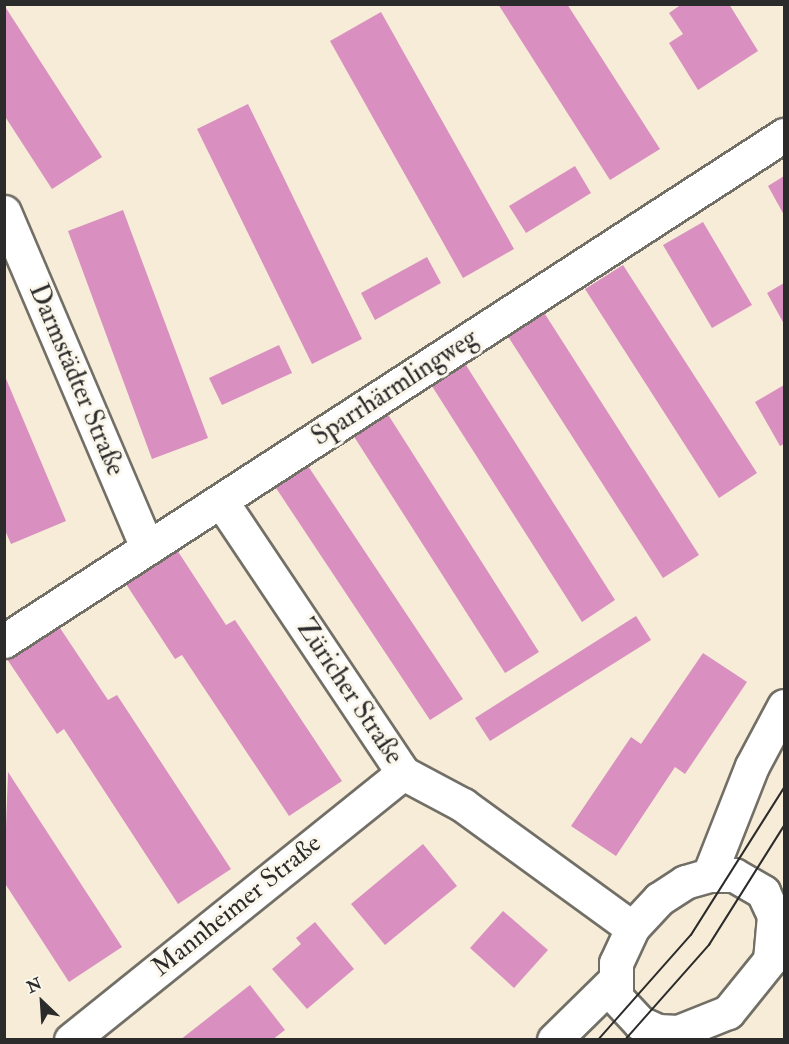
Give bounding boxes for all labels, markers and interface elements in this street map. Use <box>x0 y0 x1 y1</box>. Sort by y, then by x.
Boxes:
street label: Darmstädter Straße <box>22 280 130 480</box>
street label: Sparrhärmlingweg <box>306 323 484 453</box>
street label: Züricher Straße <box>289 614 409 770</box>
street label: Mannheimer Straße <box>146 828 328 984</box>
north arrow <box>12 972 72 1032</box>
text: N <box>24 974 45 998</box>

